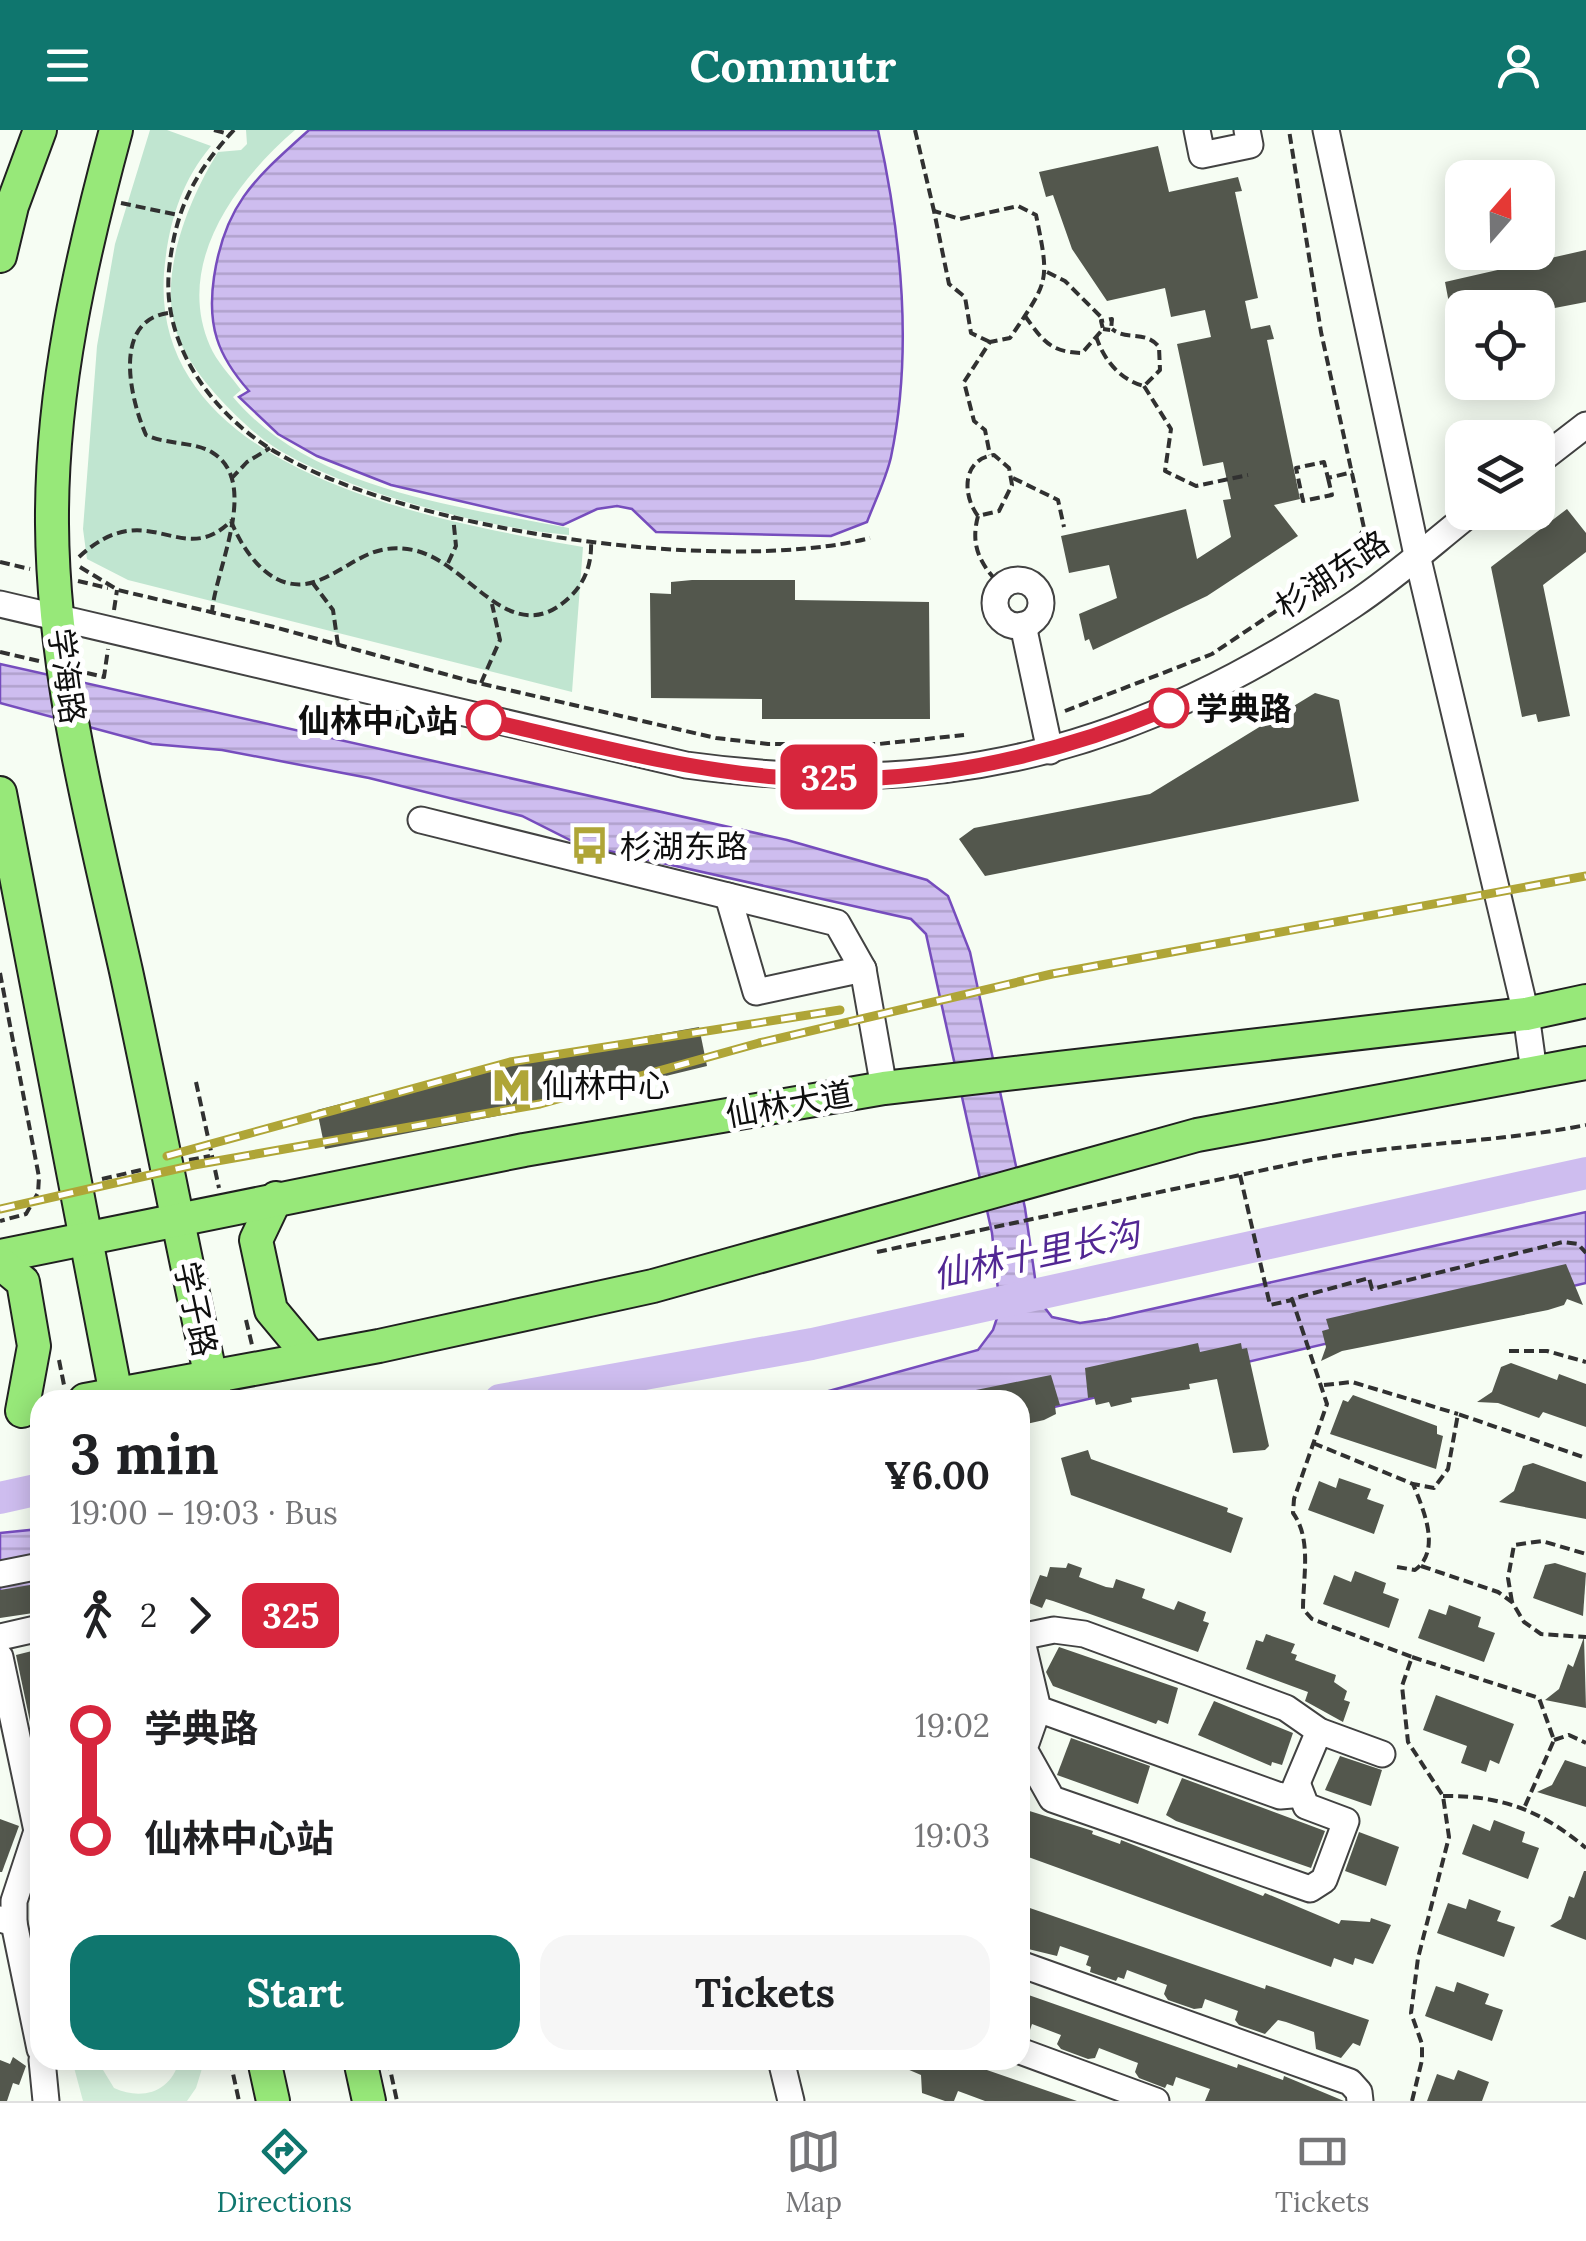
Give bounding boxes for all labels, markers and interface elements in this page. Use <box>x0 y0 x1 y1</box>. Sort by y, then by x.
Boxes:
text: Commutr <box>690 37 896 94</box>
icon: menu <box>40 38 95 93</box>
icon: person <box>1491 38 1546 93</box>
north arrow <box>1445 160 1555 270</box>
map controls <box>1445 160 1555 530</box>
button: locate <box>1445 290 1555 400</box>
button: layers <box>1445 420 1555 530</box>
street label: 杉湖东路 <box>1267 521 1397 627</box>
street label: 学海路 <box>40 626 94 726</box>
place label: 学典路 <box>1196 688 1292 729</box>
marker: 学典路 <box>1150 689 1188 727</box>
place label: 仙林中心站 <box>298 700 458 741</box>
marker: 仙林中心站 <box>467 701 505 739</box>
line badge: 325 <box>772 744 886 810</box>
text: 325 <box>800 755 858 800</box>
bus stop icon: 杉湖东路 <box>569 825 611 867</box>
place label: 杉湖东路 <box>620 826 748 867</box>
metro station icon: 仙林中心 <box>491 1064 533 1106</box>
place label: 仙林中心 <box>542 1065 670 1106</box>
street label: 仙林大道 <box>722 1073 856 1135</box>
water label: 仙林十里长沟 <box>929 1209 1147 1298</box>
street label: 学子路 <box>166 1258 226 1360</box>
text: 3 min <box>70 1419 219 1489</box>
text: ¥6.00 <box>884 1451 990 1499</box>
text: 19:00 – 19:03 · Bus <box>70 1492 338 1533</box>
icon: walk <box>70 1588 125 1643</box>
icon: forward <box>172 1588 227 1643</box>
text: 325 <box>262 1593 319 1638</box>
text: 2 <box>140 1595 157 1636</box>
text: 学典路 <box>144 1704 258 1752</box>
text: 19:02 <box>915 1705 990 1746</box>
text: 仙林中心站 <box>144 1814 334 1862</box>
text: 19:03 <box>914 1815 990 1856</box>
button: Start <box>70 1935 520 2050</box>
button: Tickets <box>540 1935 990 2050</box>
tab: Directions <box>217 2124 352 2220</box>
tab: Map <box>785 2124 842 2220</box>
tab: Tickets <box>1275 2124 1369 2220</box>

